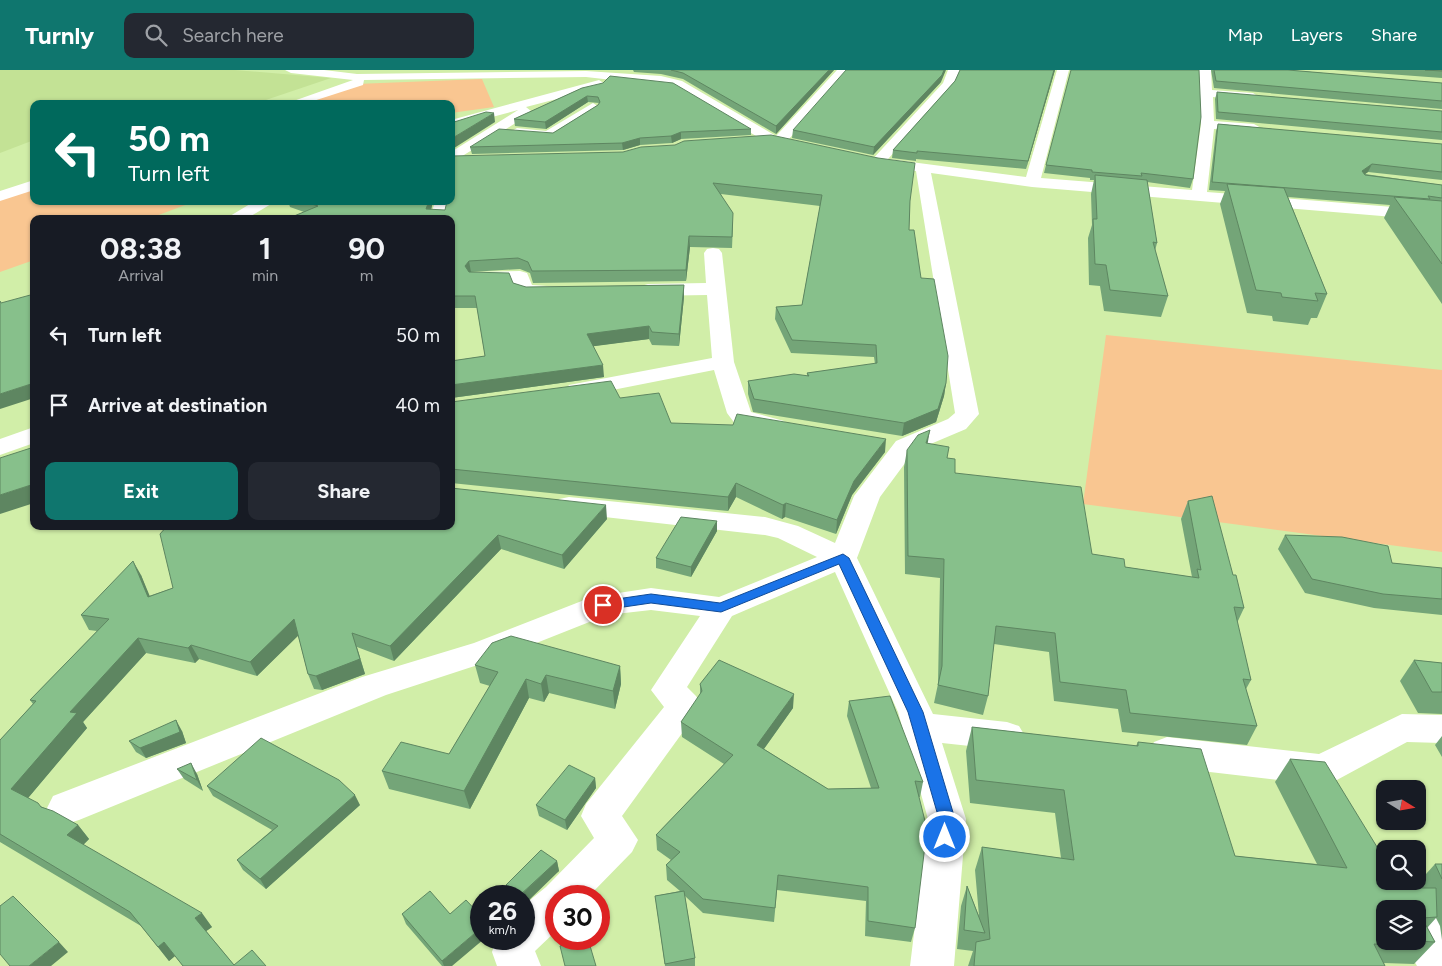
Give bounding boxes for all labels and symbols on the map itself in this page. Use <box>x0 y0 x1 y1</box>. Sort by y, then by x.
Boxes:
pin <box>582 584 624 626</box>
north arrow <box>1376 780 1426 830</box>
position arrow <box>918 810 970 862</box>
speed limit sign: 30 <box>545 885 610 950</box>

